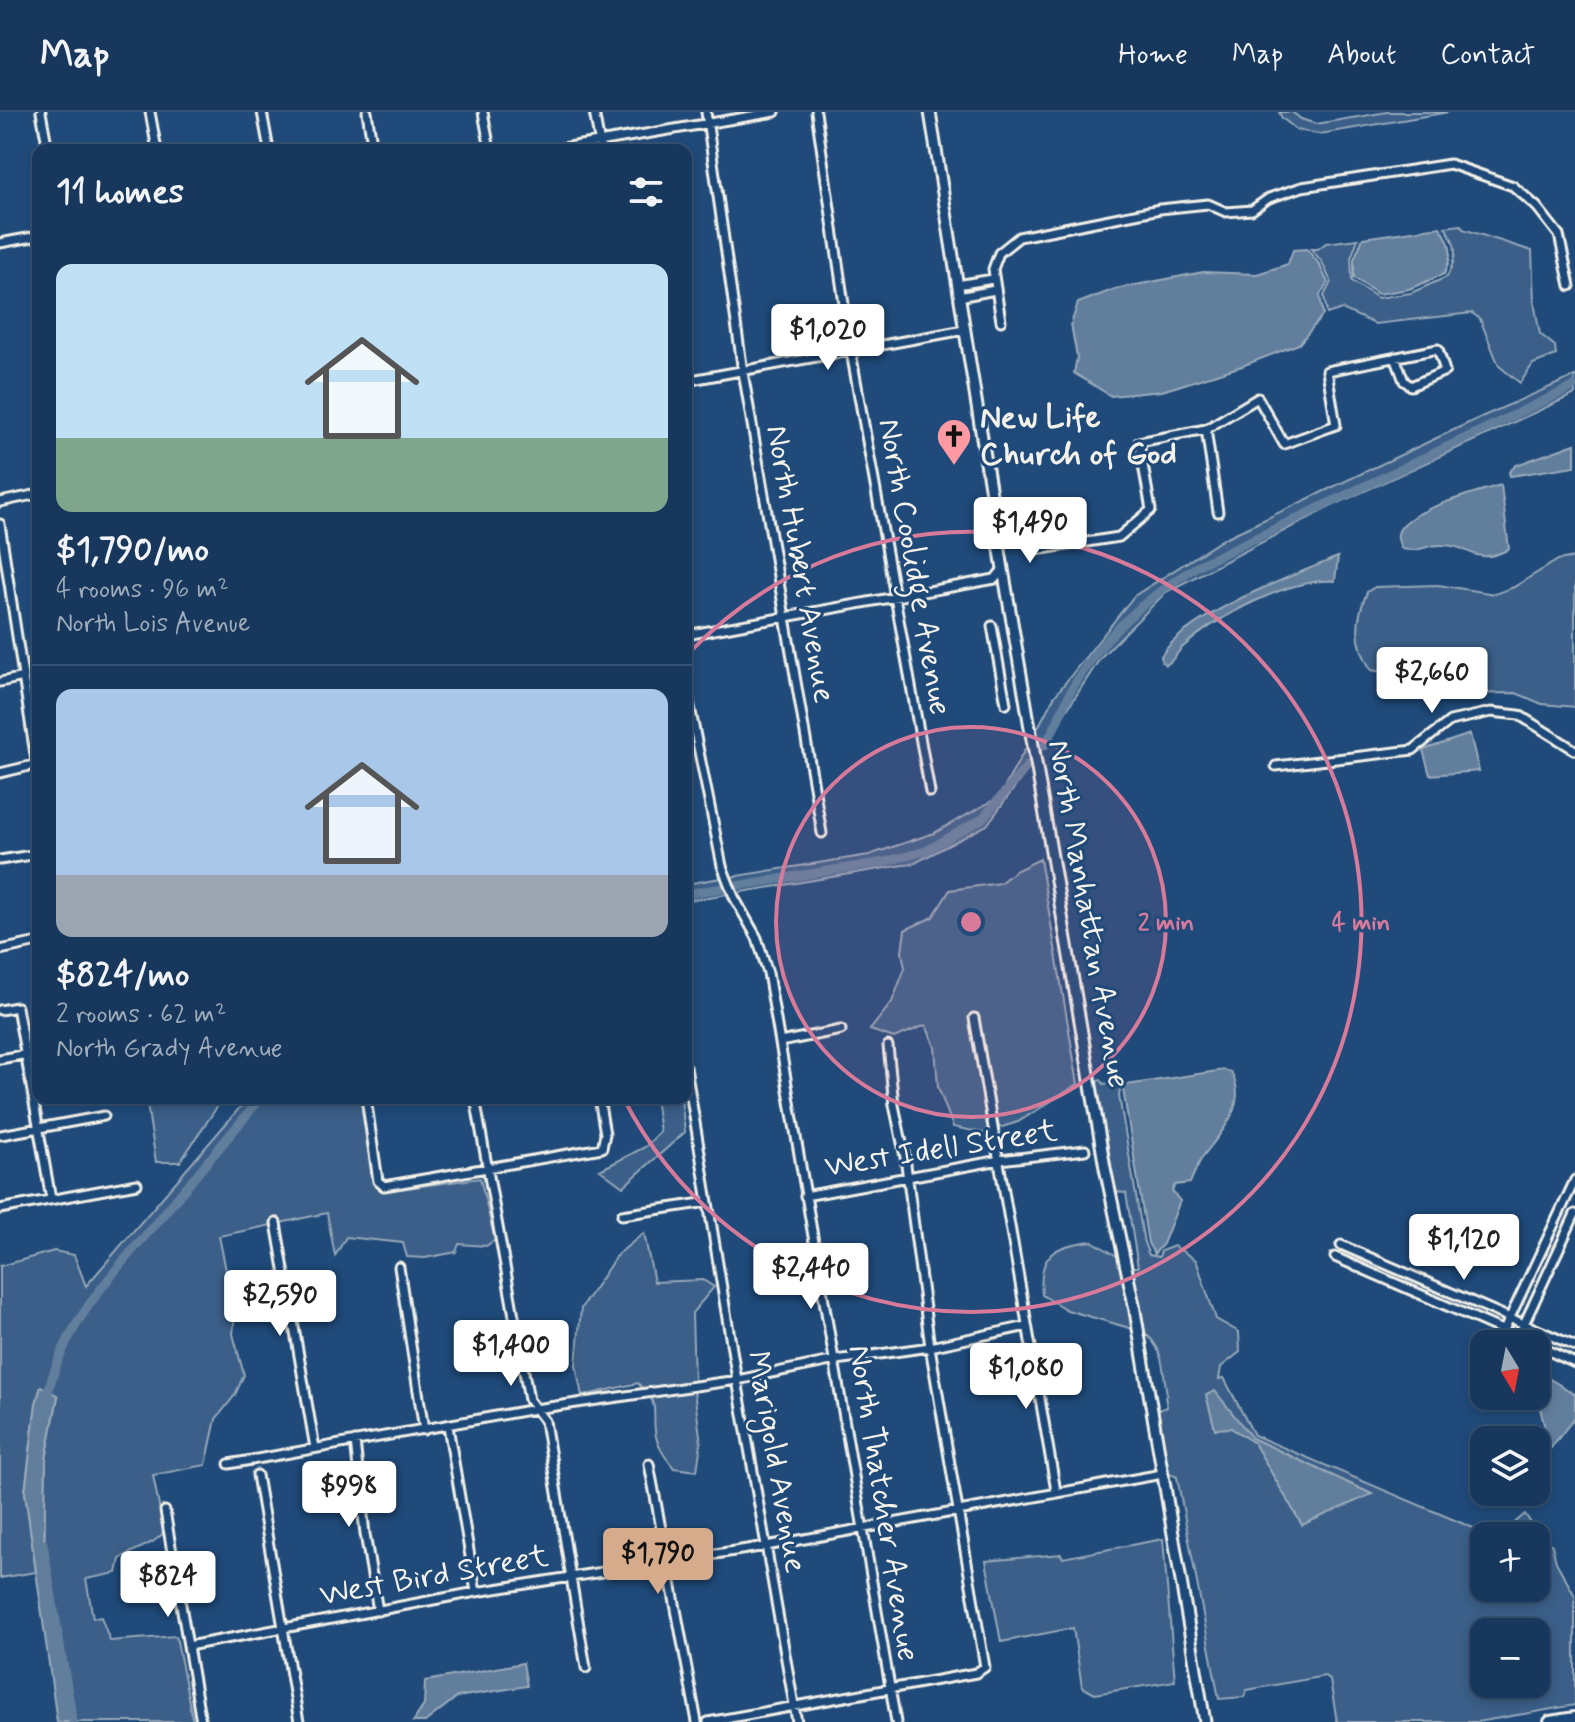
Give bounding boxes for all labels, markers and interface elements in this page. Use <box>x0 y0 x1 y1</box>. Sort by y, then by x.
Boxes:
text: Map <box>40 31 110 80</box>
text: Home <box>1118 37 1188 74</box>
text: Map <box>1232 37 1283 74</box>
text: About <box>1327 37 1396 74</box>
text: Contact <box>1440 37 1535 74</box>
text: 11 homes <box>56 170 184 215</box>
icon: filters <box>624 170 668 214</box>
pin: $1,020 <box>763 304 893 372</box>
text: $1,020 <box>789 313 867 347</box>
icon: home <box>290 316 434 460</box>
place label: New Life Church of God <box>980 397 1177 476</box>
street label: North Coolidge Avenue <box>864 415 961 719</box>
church icon: New Life Church of God <box>935 417 973 467</box>
street label: North Hubert Avenue <box>755 422 845 706</box>
pin: $1,490 <box>965 497 1095 565</box>
text: $1,490 <box>992 506 1068 540</box>
text: $1,790/mo <box>56 528 209 573</box>
text: 4 rooms · 96 m² <box>56 573 229 607</box>
text: North Lois Avenue <box>56 607 250 641</box>
pin: $2,660 <box>1367 647 1497 715</box>
text: $2,660 <box>1395 656 1469 690</box>
street label: North Manhattan Avenue <box>1037 736 1139 1092</box>
icon: home <box>290 741 434 885</box>
centre of rings <box>957 908 985 936</box>
text: 2 min <box>1138 908 1194 939</box>
text: 4 min <box>1332 908 1390 939</box>
text: $824/mo <box>56 953 190 998</box>
text: 2 rooms · 62 m² <box>56 998 226 1032</box>
text: North Grady Avenue <box>56 1032 283 1066</box>
street label: West Idell Street <box>822 1110 1060 1188</box>
pin: $1,120 <box>1399 1214 1529 1282</box>
text: $1,120 <box>1427 1223 1501 1257</box>
pin: $2,440 <box>746 1243 876 1311</box>
text: $2,440 <box>771 1252 851 1286</box>
pin: $2,590 <box>215 1270 345 1338</box>
text: $2,590 <box>242 1279 318 1313</box>
pin: $1,400 <box>446 1320 576 1388</box>
text: $1,400 <box>472 1329 550 1363</box>
north arrow <box>1470 1330 1550 1410</box>
map controls <box>1470 1330 1550 1698</box>
street label: North Thatcher Avenue <box>837 1342 929 1664</box>
pin: $1,080 <box>961 1343 1091 1411</box>
street label: Marigold Avenue <box>734 1348 816 1577</box>
text: $1,080 <box>988 1352 1064 1386</box>
button: layers <box>1470 1426 1550 1506</box>
pin: $998 <box>302 1461 396 1529</box>
text: $998 <box>320 1470 378 1504</box>
button: + <box>1470 1522 1550 1602</box>
pin: $1,790 <box>593 1528 723 1596</box>
street label: West Bird Street <box>316 1535 552 1617</box>
text: $1,790 <box>621 1537 695 1571</box>
pin: $824 <box>121 1551 215 1619</box>
text: $824 <box>138 1560 198 1594</box>
button: − <box>1470 1618 1550 1698</box>

